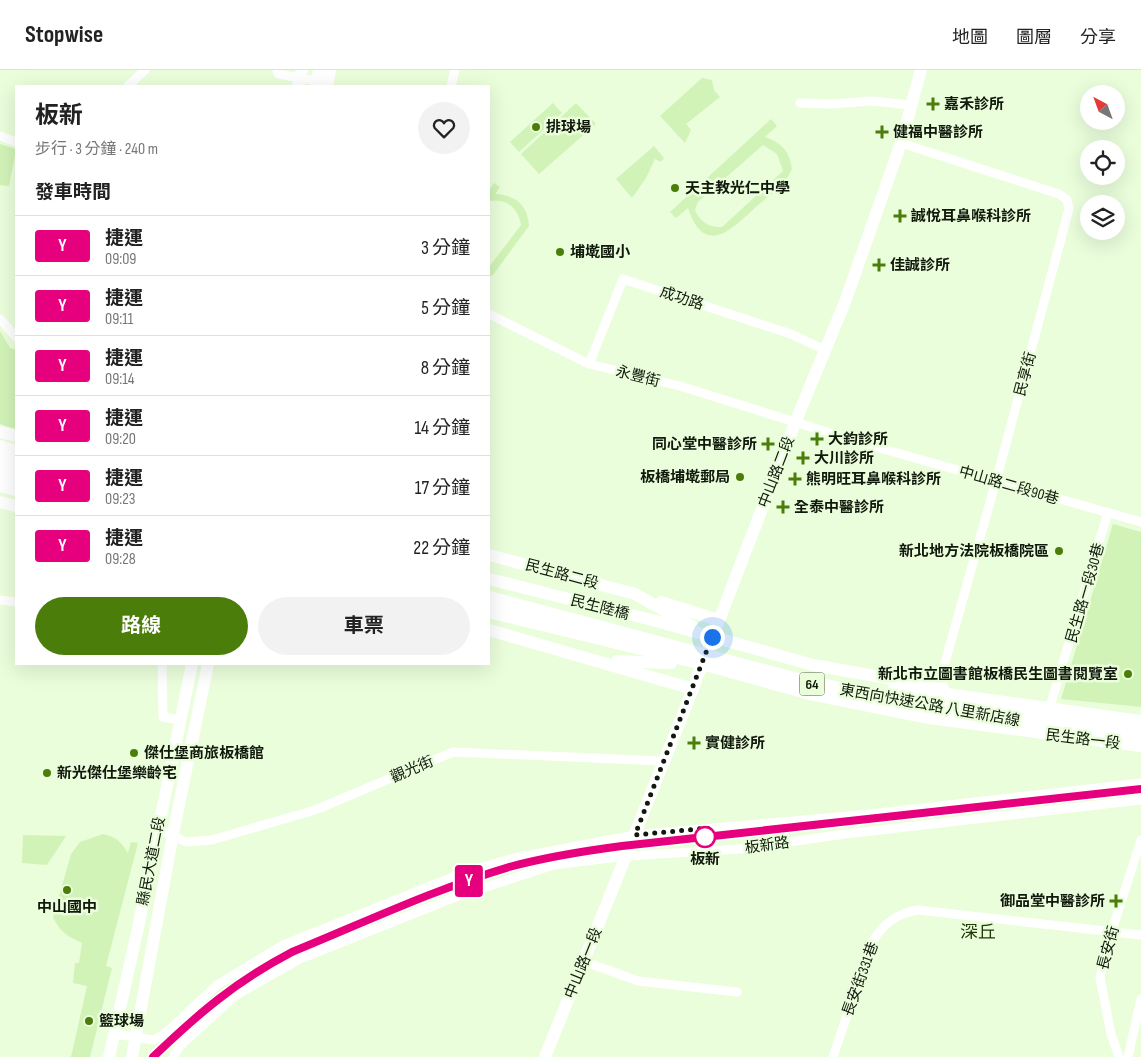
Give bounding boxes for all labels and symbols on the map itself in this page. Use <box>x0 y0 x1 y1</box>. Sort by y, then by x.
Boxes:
north arrow <box>1080 85 1125 130</box>
place label: 嘉禾診所 <box>944 95 1004 114</box>
marker: 嘉禾診所 <box>926 97 940 111</box>
place label: 排球場 <box>546 118 591 137</box>
marker: 排球場 <box>530 121 542 133</box>
place label: 健福中醫診所 <box>893 123 983 142</box>
marker: 健福中醫診所 <box>875 125 889 139</box>
place label: 天主教光仁中學 <box>685 179 790 198</box>
marker: 天主教光仁中學 <box>669 182 681 194</box>
place label: 誠悅耳鼻喉科診所 <box>911 207 1031 226</box>
marker: 誠悅耳鼻喉科診所 <box>893 209 907 223</box>
place label: 埔墘國小 <box>570 243 631 262</box>
marker: 埔墘國小 <box>554 246 566 258</box>
place label: 佳誠診所 <box>890 256 950 275</box>
marker: 佳誠診所 <box>872 258 886 272</box>
street label: 成功路 <box>658 282 706 314</box>
street label: 民享街 <box>1010 350 1040 398</box>
street label: 永豐街 <box>614 362 662 391</box>
place label: 大鈞診所 <box>828 430 888 449</box>
marker: 大鈞診所 <box>810 432 824 446</box>
street label: 中山路二段 <box>754 434 799 511</box>
place label: 同心堂中醫診所 <box>652 435 757 454</box>
marker: 同心堂中醫診所 <box>761 437 775 451</box>
place label: 大川診所 <box>814 449 874 468</box>
marker: 大川診所 <box>796 451 810 465</box>
street label: 中山路二段90巷 <box>957 462 1061 509</box>
place label: 板橋埔墘郵局 <box>640 468 730 487</box>
place label: 熊明旺耳鼻喉科診所 <box>806 470 941 489</box>
marker: 板橋埔墘郵局 <box>734 471 746 483</box>
marker: 熊明旺耳鼻喉科診所 <box>788 472 802 486</box>
place label: 全泰中醫診所 <box>794 498 884 517</box>
marker: 全泰中醫診所 <box>776 500 790 514</box>
street label: 民生路一段30巷 <box>1062 541 1109 645</box>
place label: 新北地方法院板橋院區 <box>899 542 1049 561</box>
marker: 新北地方法院板橋院區 <box>1053 545 1065 557</box>
street label: 民生路二段 <box>523 556 601 593</box>
street label: 民生陸橋 <box>568 591 631 624</box>
your location <box>700 625 725 650</box>
place label: 新北市立圖書館板橋民生圖書閱覽室 <box>878 665 1118 684</box>
marker: 新北市立圖書館板橋民生圖書閱覽室 <box>1122 668 1134 680</box>
road number: 64 <box>800 672 824 696</box>
street label: 東西向快速公路 八里新店線 <box>838 680 1021 731</box>
street label: 民生路一段 <box>1045 725 1121 753</box>
place label: 實健診所 <box>705 734 765 753</box>
marker: 實健診所 <box>687 736 701 750</box>
place label: 傑仕堡商旅板橋館 <box>144 744 264 763</box>
marker: 傑仕堡商旅板橋館 <box>128 747 140 759</box>
street label: 觀光街 <box>388 752 437 787</box>
place label: 新光傑仕堡樂齡宅 <box>57 764 177 783</box>
marker: 新光傑仕堡樂齡宅 <box>41 767 53 779</box>
street label: 縣民大道二段 <box>134 815 169 907</box>
marker: 板新 <box>694 826 716 848</box>
street label: 板新路 <box>743 833 791 858</box>
place label: 板新 <box>690 850 720 869</box>
line badge: Y <box>453 865 485 897</box>
marker: 中山國中 <box>61 884 73 896</box>
place label: 御品堂中醫診所 <box>1000 892 1105 911</box>
marker: 御品堂中醫診所 <box>1109 894 1123 908</box>
place label: 中山國中 <box>37 898 97 917</box>
district label: 深丘 <box>960 922 996 943</box>
street label: 長安街 <box>1093 924 1123 972</box>
street label: 中山路一段 <box>561 925 606 1002</box>
street label: 長安街331巷 <box>838 939 883 1019</box>
place label: 籃球場 <box>99 1012 144 1031</box>
marker: 籃球場 <box>83 1015 95 1027</box>

